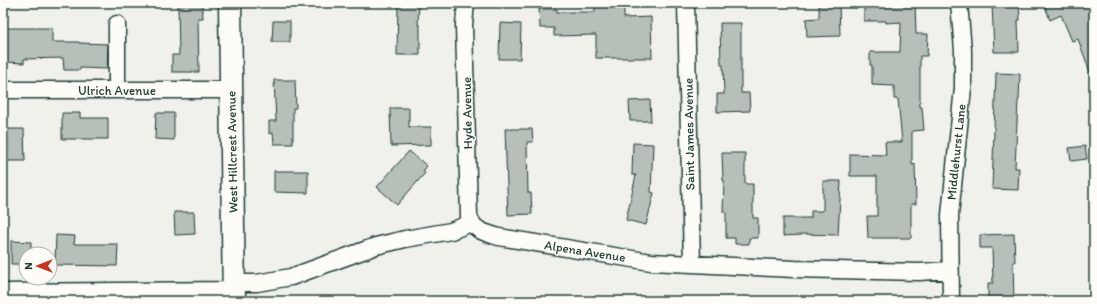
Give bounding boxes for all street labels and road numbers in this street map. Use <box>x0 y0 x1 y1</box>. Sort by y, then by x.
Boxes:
street label: Hyde Avenue <box>459 77 475 149</box>
street label: Saint James Avenue <box>681 78 697 190</box>
street label: Ulrich Avenue <box>78 83 156 98</box>
street label: West Hillcrest Avenue <box>223 91 241 213</box>
street label: Middlehurst Lane <box>943 103 969 201</box>
street label: Alpena Avenue <box>543 237 627 265</box>

